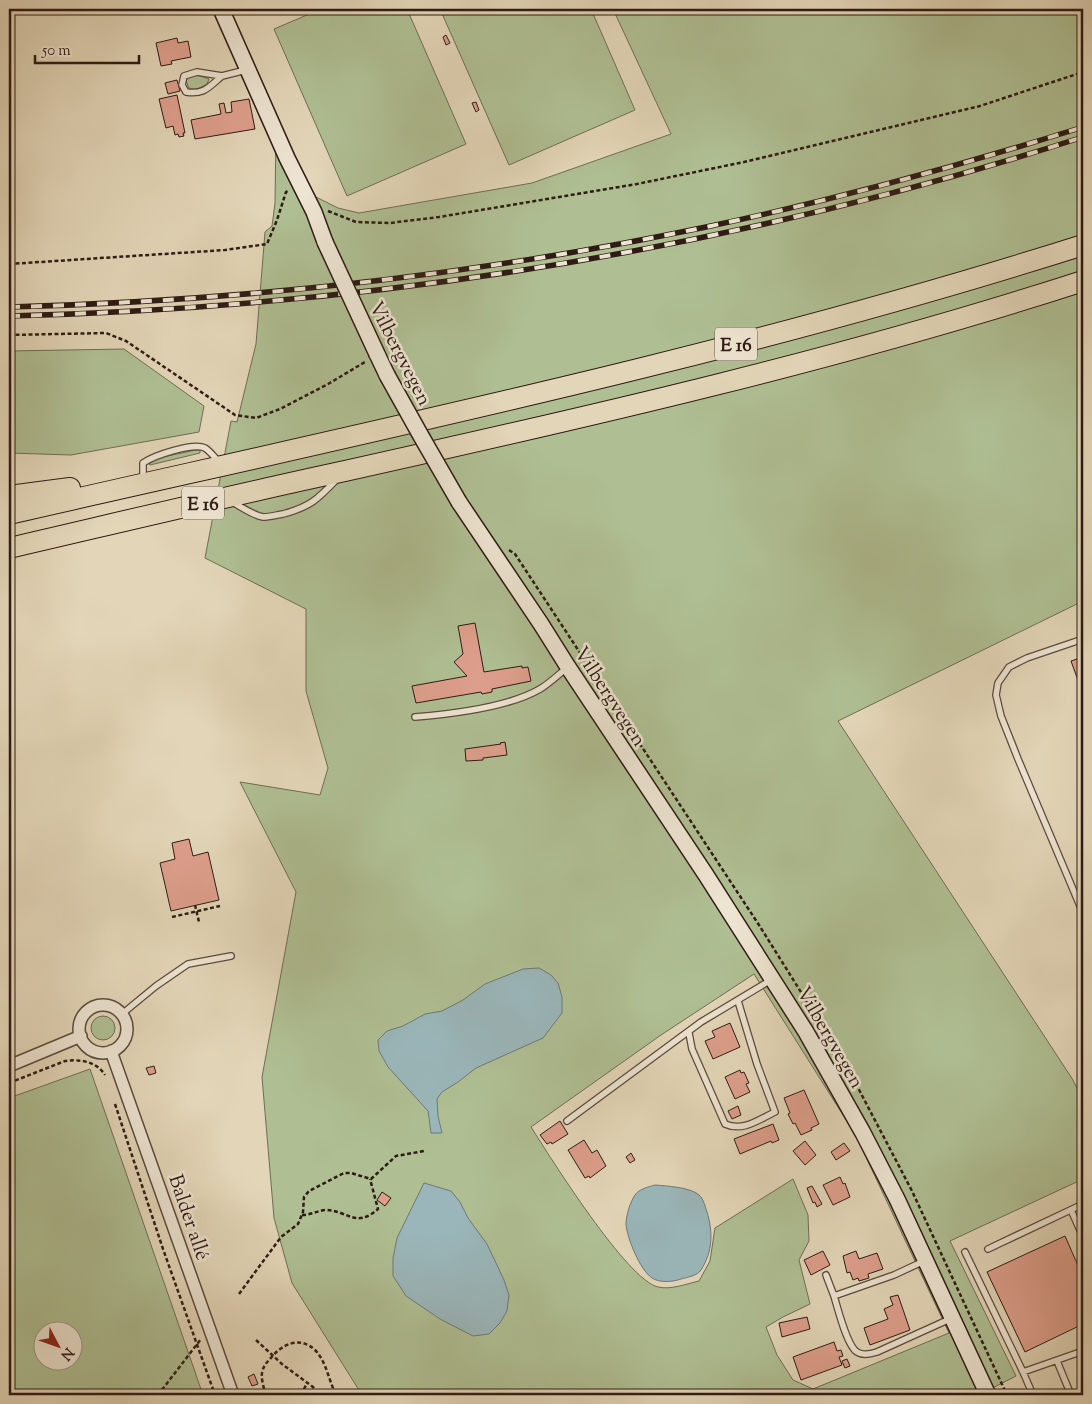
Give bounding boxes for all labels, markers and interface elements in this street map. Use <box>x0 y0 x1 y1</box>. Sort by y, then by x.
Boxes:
scale bar <box>35 32 139 64</box>
text: 50 m <box>41 41 71 62</box>
street label: Vilbergvegen <box>360 297 438 412</box>
road number: E 16 <box>715 328 757 360</box>
road number: E 16 <box>182 486 224 520</box>
street label: Vilbergvegen <box>566 642 652 753</box>
street label: Vilbergvegen <box>788 982 870 1095</box>
street label: Balder allé <box>159 1171 216 1265</box>
north arrow <box>32 1322 82 1372</box>
text: N <box>55 1342 78 1364</box>

